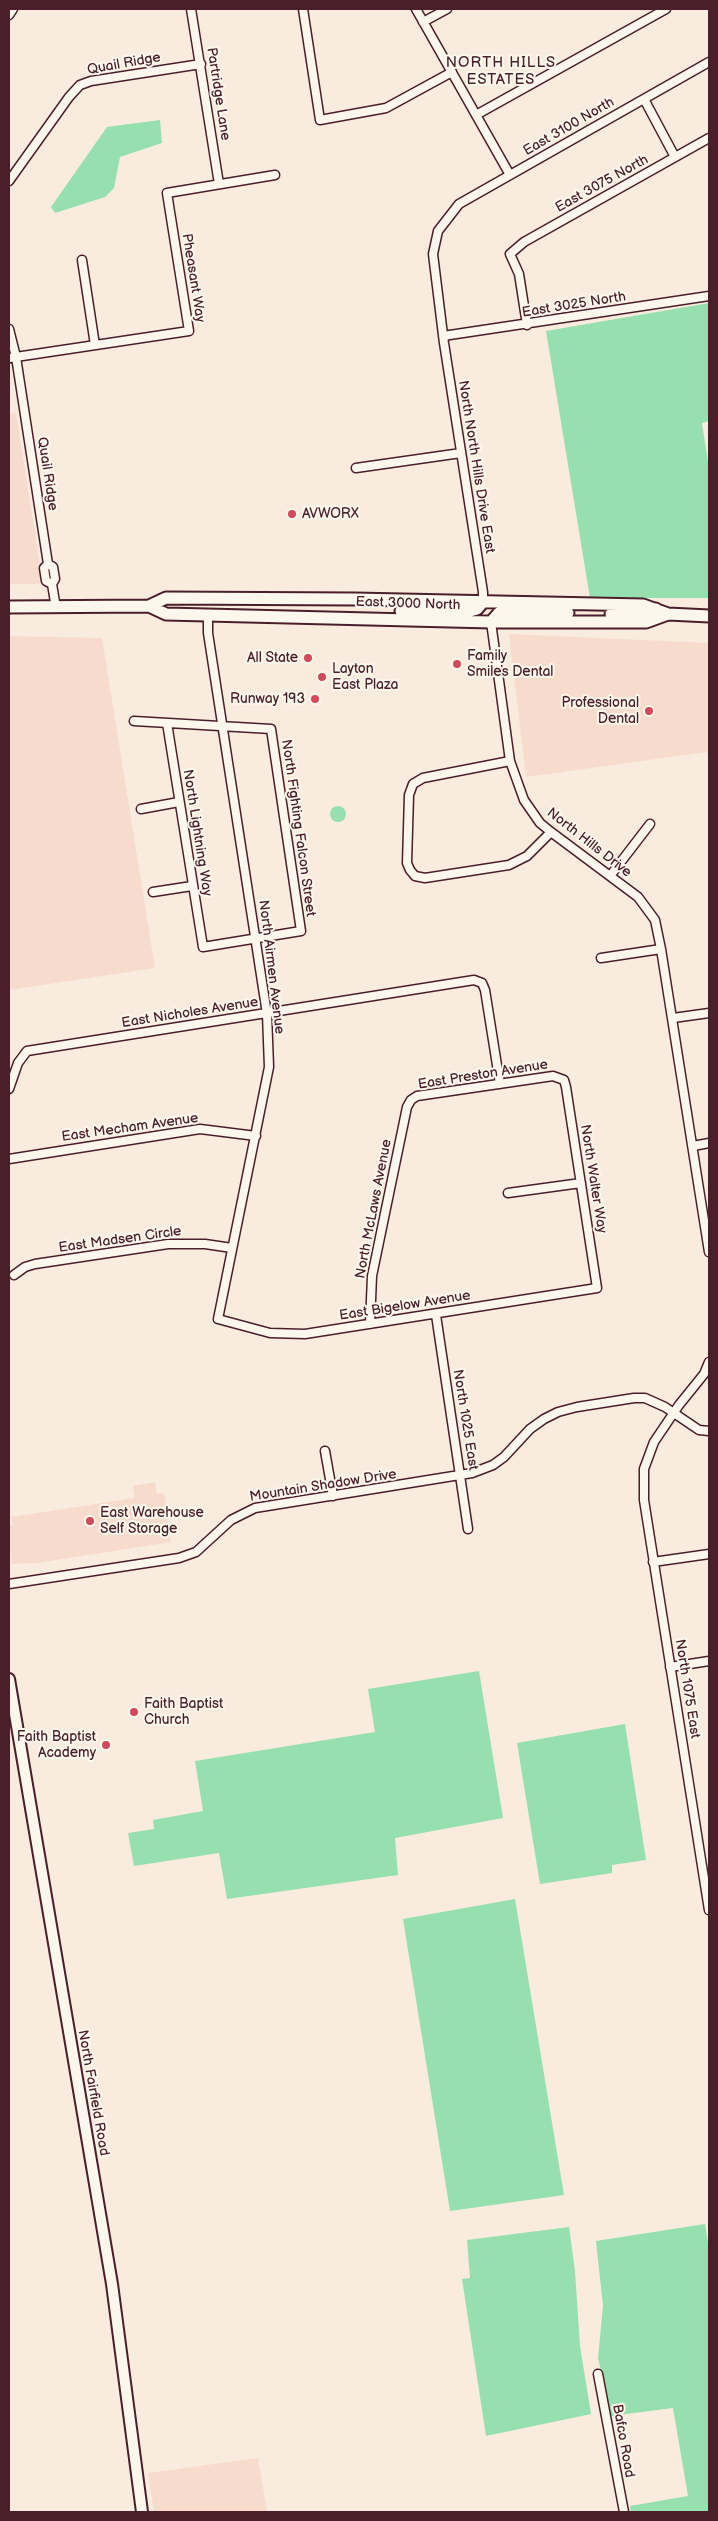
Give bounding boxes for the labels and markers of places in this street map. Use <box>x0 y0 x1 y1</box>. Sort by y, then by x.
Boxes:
place label: AVWORX <box>302 506 359 522</box>
marker: AVWORX <box>286 508 298 520</box>
place label: Family Smiles Dental <box>467 648 553 680</box>
place label: All State <box>247 650 298 666</box>
marker: All State <box>302 652 314 664</box>
marker: Family Smiles Dental <box>451 658 463 670</box>
place label: Layton East Plaza <box>332 661 398 694</box>
marker: Layton East Plaza <box>316 671 328 683</box>
place label: Runway 193 <box>230 691 305 707</box>
marker: Runway 193 <box>309 693 321 705</box>
place label: Professional Dental <box>561 695 639 728</box>
marker: Professional Dental <box>643 705 655 717</box>
place label: East Warehouse Self Storage <box>100 1505 204 1538</box>
marker: East Warehouse Self Storage <box>84 1515 96 1527</box>
place label: Faith Baptist Church <box>144 1696 223 1728</box>
marker: Faith Baptist Church <box>128 1706 140 1718</box>
place label: Faith Baptist Academy <box>17 1729 96 1761</box>
marker: Faith Baptist Academy <box>100 1739 112 1751</box>

